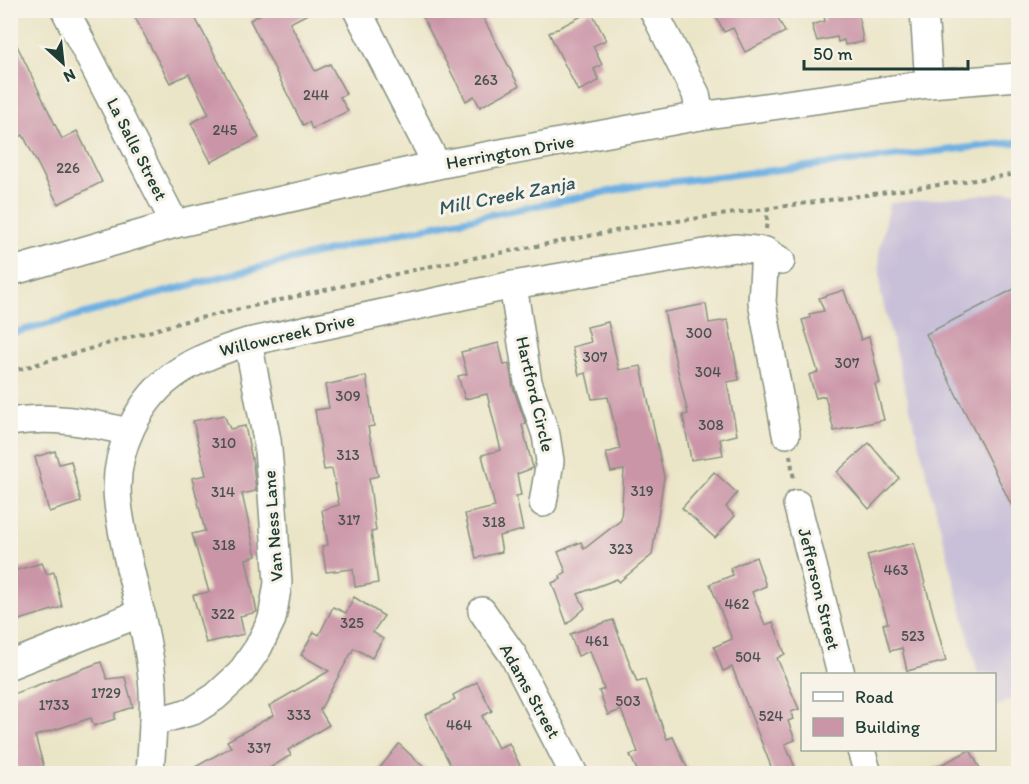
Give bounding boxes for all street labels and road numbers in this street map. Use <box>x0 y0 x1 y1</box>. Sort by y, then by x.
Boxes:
street label: La Salle Street <box>102 94 172 204</box>
street label: Herrington Drive <box>444 130 576 174</box>
street label: Willowcreek Drive <box>217 309 357 361</box>
street label: Hartford Circle <box>511 334 559 454</box>
street label: Van Ness Lane <box>258 470 288 582</box>
street label: Jefferson Street <box>793 526 845 653</box>
street label: Adams Street <box>495 640 565 742</box>

